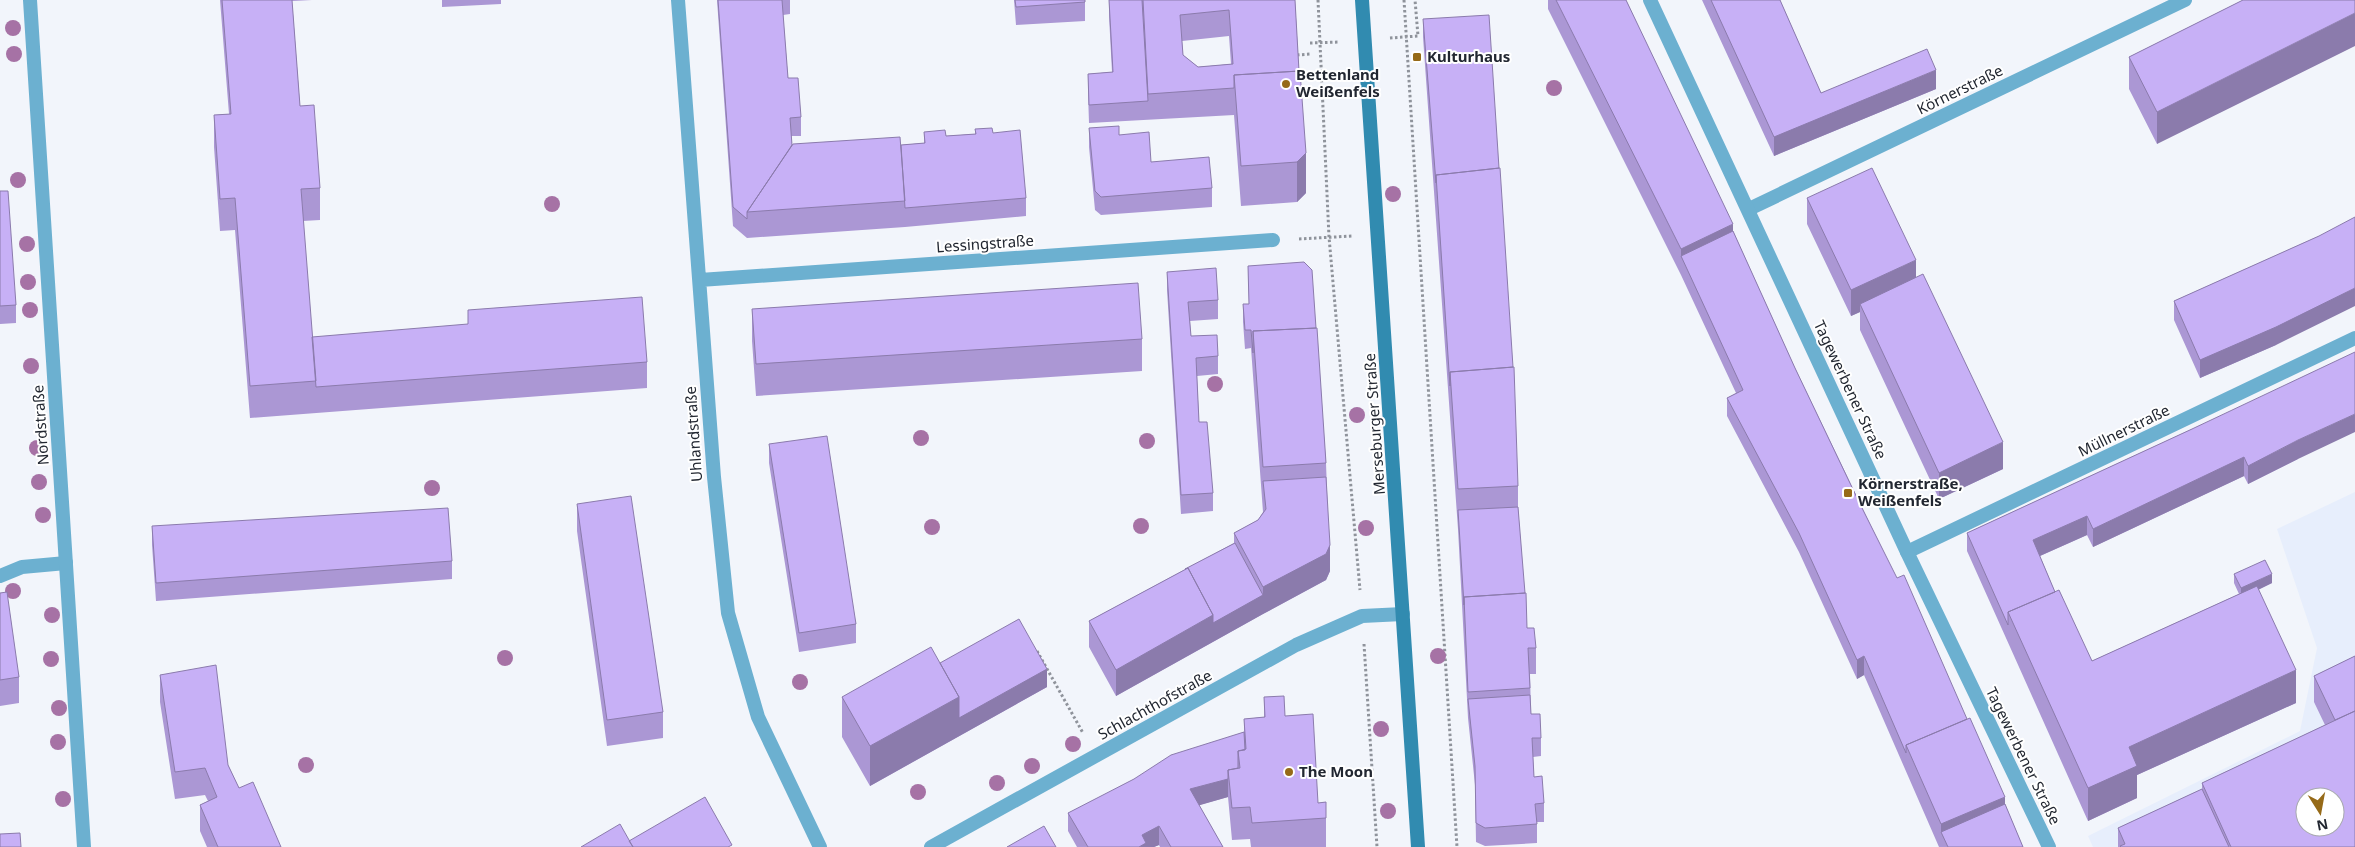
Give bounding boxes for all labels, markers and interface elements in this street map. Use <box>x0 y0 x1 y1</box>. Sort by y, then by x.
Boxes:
place label: Kulturhaus <box>1427 46 1510 66</box>
marker: Kulturhaus <box>1411 51 1423 63</box>
street label: Körnerstraße <box>1913 60 2006 119</box>
place label: Bettenland Weißenfels <box>1296 64 1380 101</box>
marker: Bettenland Weißenfels <box>1280 78 1292 90</box>
street label: Lessingstraße <box>935 230 1034 256</box>
street label: Tagewerbener Straße <box>1810 317 1892 462</box>
street label: Merseburger Straße <box>1359 352 1389 496</box>
street label: Nordstraße <box>27 384 53 466</box>
street label: Uhlandstraße <box>680 386 706 483</box>
street label: Müllnerstraße <box>2075 399 2173 461</box>
place label: Körnerstraße, Weißenfels <box>1858 473 1963 510</box>
marker: Körnerstraße, Weißenfels <box>1842 487 1854 499</box>
street label: Schlachthofstraße <box>1094 665 1215 744</box>
street label: Tagewerbener Straße <box>1982 683 2066 828</box>
place label: The Moon <box>1299 761 1373 781</box>
marker: The Moon <box>1283 766 1295 778</box>
north arrow <box>2295 787 2345 837</box>
text: N <box>2315 815 2330 836</box>

